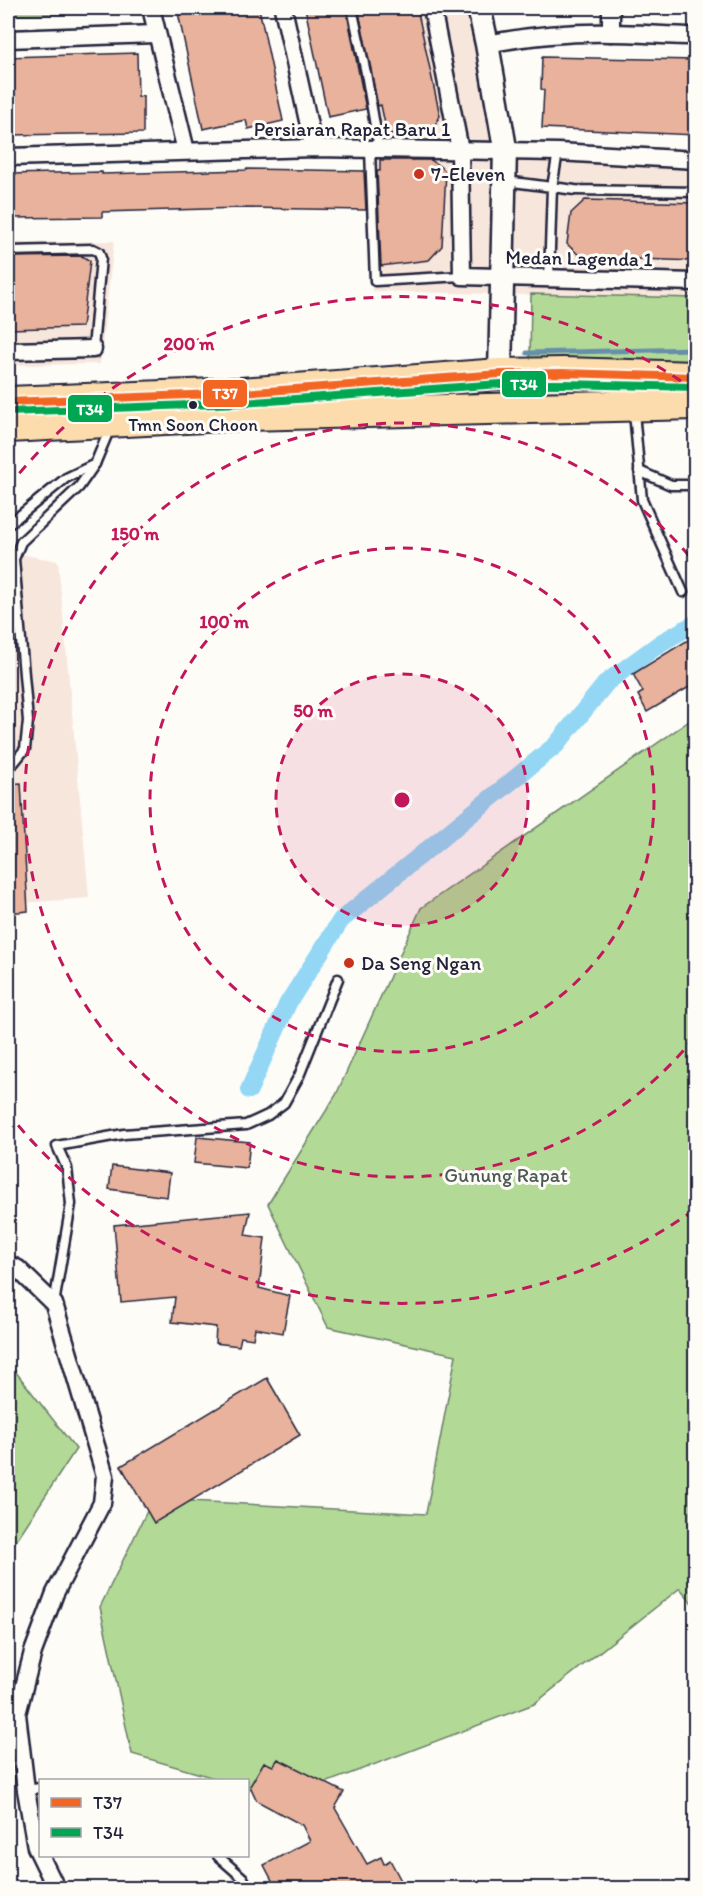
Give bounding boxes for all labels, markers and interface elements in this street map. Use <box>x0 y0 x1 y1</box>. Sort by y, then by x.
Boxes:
street label: Persiaran Rapat Baru 1 <box>254 117 450 141</box>
place label: 7-Eleven <box>431 162 505 186</box>
marker: 7-Eleven <box>412 167 426 181</box>
street label: Medan Lagenda 1 <box>505 245 653 271</box>
text: 200 m <box>164 333 215 355</box>
line badge: T34 <box>501 370 547 398</box>
text: T34 <box>509 375 538 394</box>
line badge: T37 <box>202 379 248 408</box>
text: T37 <box>211 384 238 403</box>
line badge: T34 <box>67 394 113 423</box>
marker: Tmn Soon Choon <box>187 399 199 411</box>
text: T34 <box>75 400 104 419</box>
place label: Tmn Soon Choon <box>128 414 258 436</box>
text: 150 m <box>111 523 160 545</box>
text: 100 m <box>199 611 250 633</box>
text: 50 m <box>293 700 334 722</box>
centre of rings <box>392 790 412 810</box>
place label: Da Seng Ngan <box>361 951 481 975</box>
marker: Da Seng Ngan <box>342 956 356 970</box>
park label: Gunung Rapat <box>444 1163 568 1187</box>
legend <box>39 1779 249 1857</box>
text: T37 <box>93 1792 122 1814</box>
text: T34 <box>93 1822 124 1844</box>

